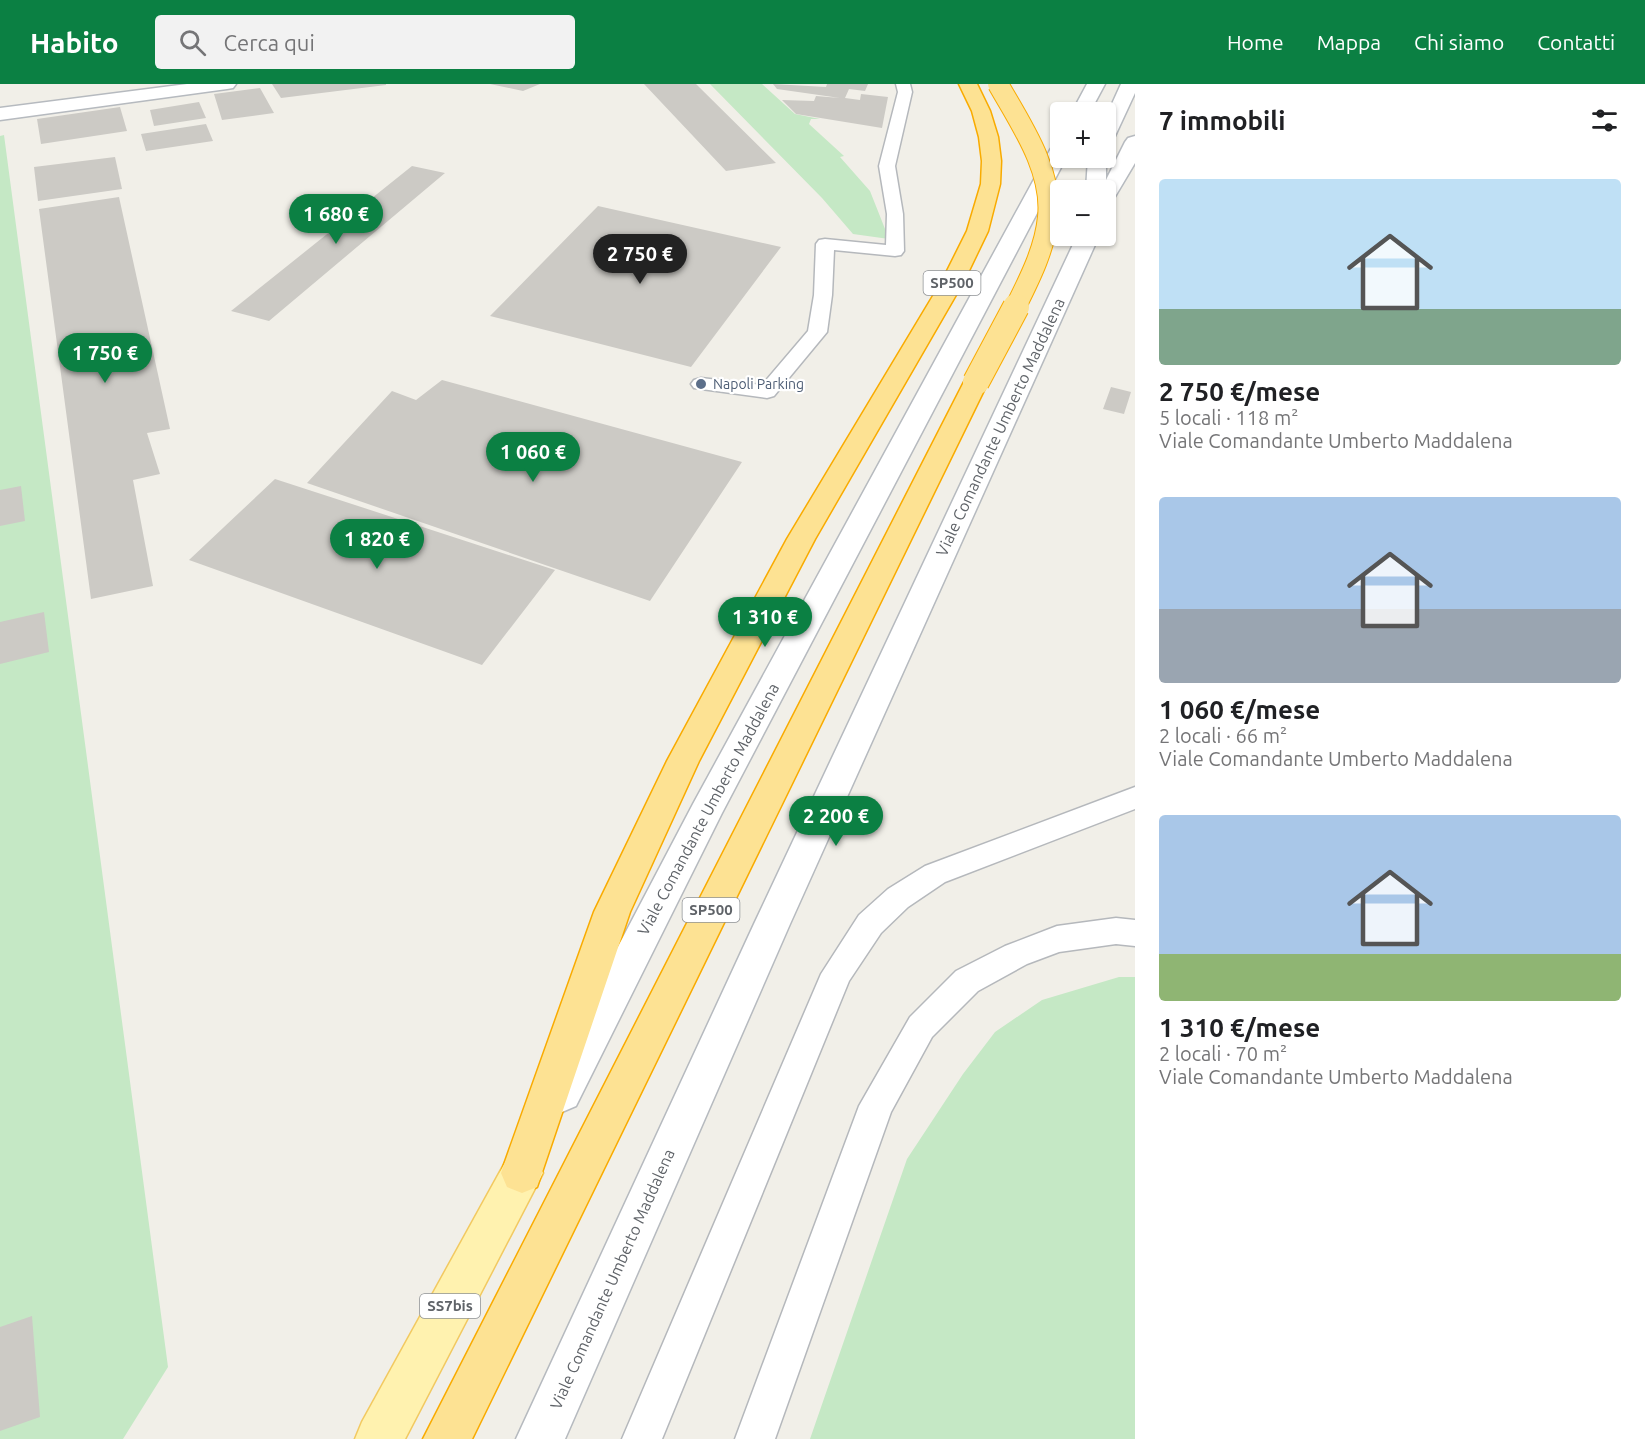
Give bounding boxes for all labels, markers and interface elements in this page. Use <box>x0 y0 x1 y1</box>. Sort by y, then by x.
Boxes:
search box <box>155 15 575 69</box>
icon: search <box>176 26 209 59</box>
text: Habito <box>30 27 119 58</box>
text: Cerca qui <box>224 30 315 55</box>
text: Home <box>1227 30 1284 54</box>
text: Mappa <box>1317 30 1381 54</box>
text: Chi siamo <box>1414 30 1504 54</box>
text: Contatti <box>1537 30 1615 54</box>
map controls <box>1050 102 1116 246</box>
button: + <box>1050 102 1116 168</box>
icon: filters <box>1588 104 1621 137</box>
text: 7 immobili <box>1159 106 1285 135</box>
button: − <box>1050 180 1116 246</box>
pin: 1 680 € <box>281 194 391 245</box>
text: 1 680 € <box>303 202 369 225</box>
icon: home <box>1336 218 1444 326</box>
pin: 2 750 € <box>585 234 695 285</box>
text: 2 750 € <box>607 242 673 265</box>
road number: SP500 <box>924 271 980 295</box>
street label: Viale Comandante Umberto Maddalena <box>932 295 1068 559</box>
pin: 1 750 € <box>50 333 160 384</box>
text: 1 750 € <box>72 341 138 364</box>
place label: Napoli Parking <box>713 376 804 392</box>
marker: Napoli Parking <box>694 377 708 391</box>
text: 2 750 €/mese <box>1159 377 1320 406</box>
text: 5 locali · 118 m² <box>1159 406 1298 429</box>
text: Viale Comandante Umberto Maddalena <box>1159 429 1513 452</box>
pin: 1 060 € <box>478 432 588 483</box>
text: 1 060 € <box>500 440 566 463</box>
pin: 1 820 € <box>322 519 432 570</box>
text: 1 820 € <box>344 527 410 550</box>
icon: home <box>1336 536 1444 644</box>
pin: 1 310 € <box>710 597 820 648</box>
text: 1 310 € <box>732 605 798 628</box>
street label: Viale Comandante Umberto Maddalena <box>634 680 782 938</box>
text: 1 060 €/mese <box>1159 695 1320 724</box>
text: 2 locali · 66 m² <box>1159 724 1287 747</box>
text: Viale Comandante Umberto Maddalena <box>1159 747 1513 770</box>
pin: 2 200 € <box>781 796 891 847</box>
text: 2 200 € <box>803 804 869 827</box>
icon: home <box>1336 854 1444 962</box>
road number: SP500 <box>682 898 740 922</box>
text: 1 310 €/mese <box>1159 1013 1320 1042</box>
text: 2 locali · 70 m² <box>1159 1042 1287 1065</box>
text: Viale Comandante Umberto Maddalena <box>1159 1065 1513 1088</box>
street label: Viale Comandante Umberto Maddalena <box>546 1146 678 1412</box>
road number: SS7bis <box>420 1294 480 1318</box>

